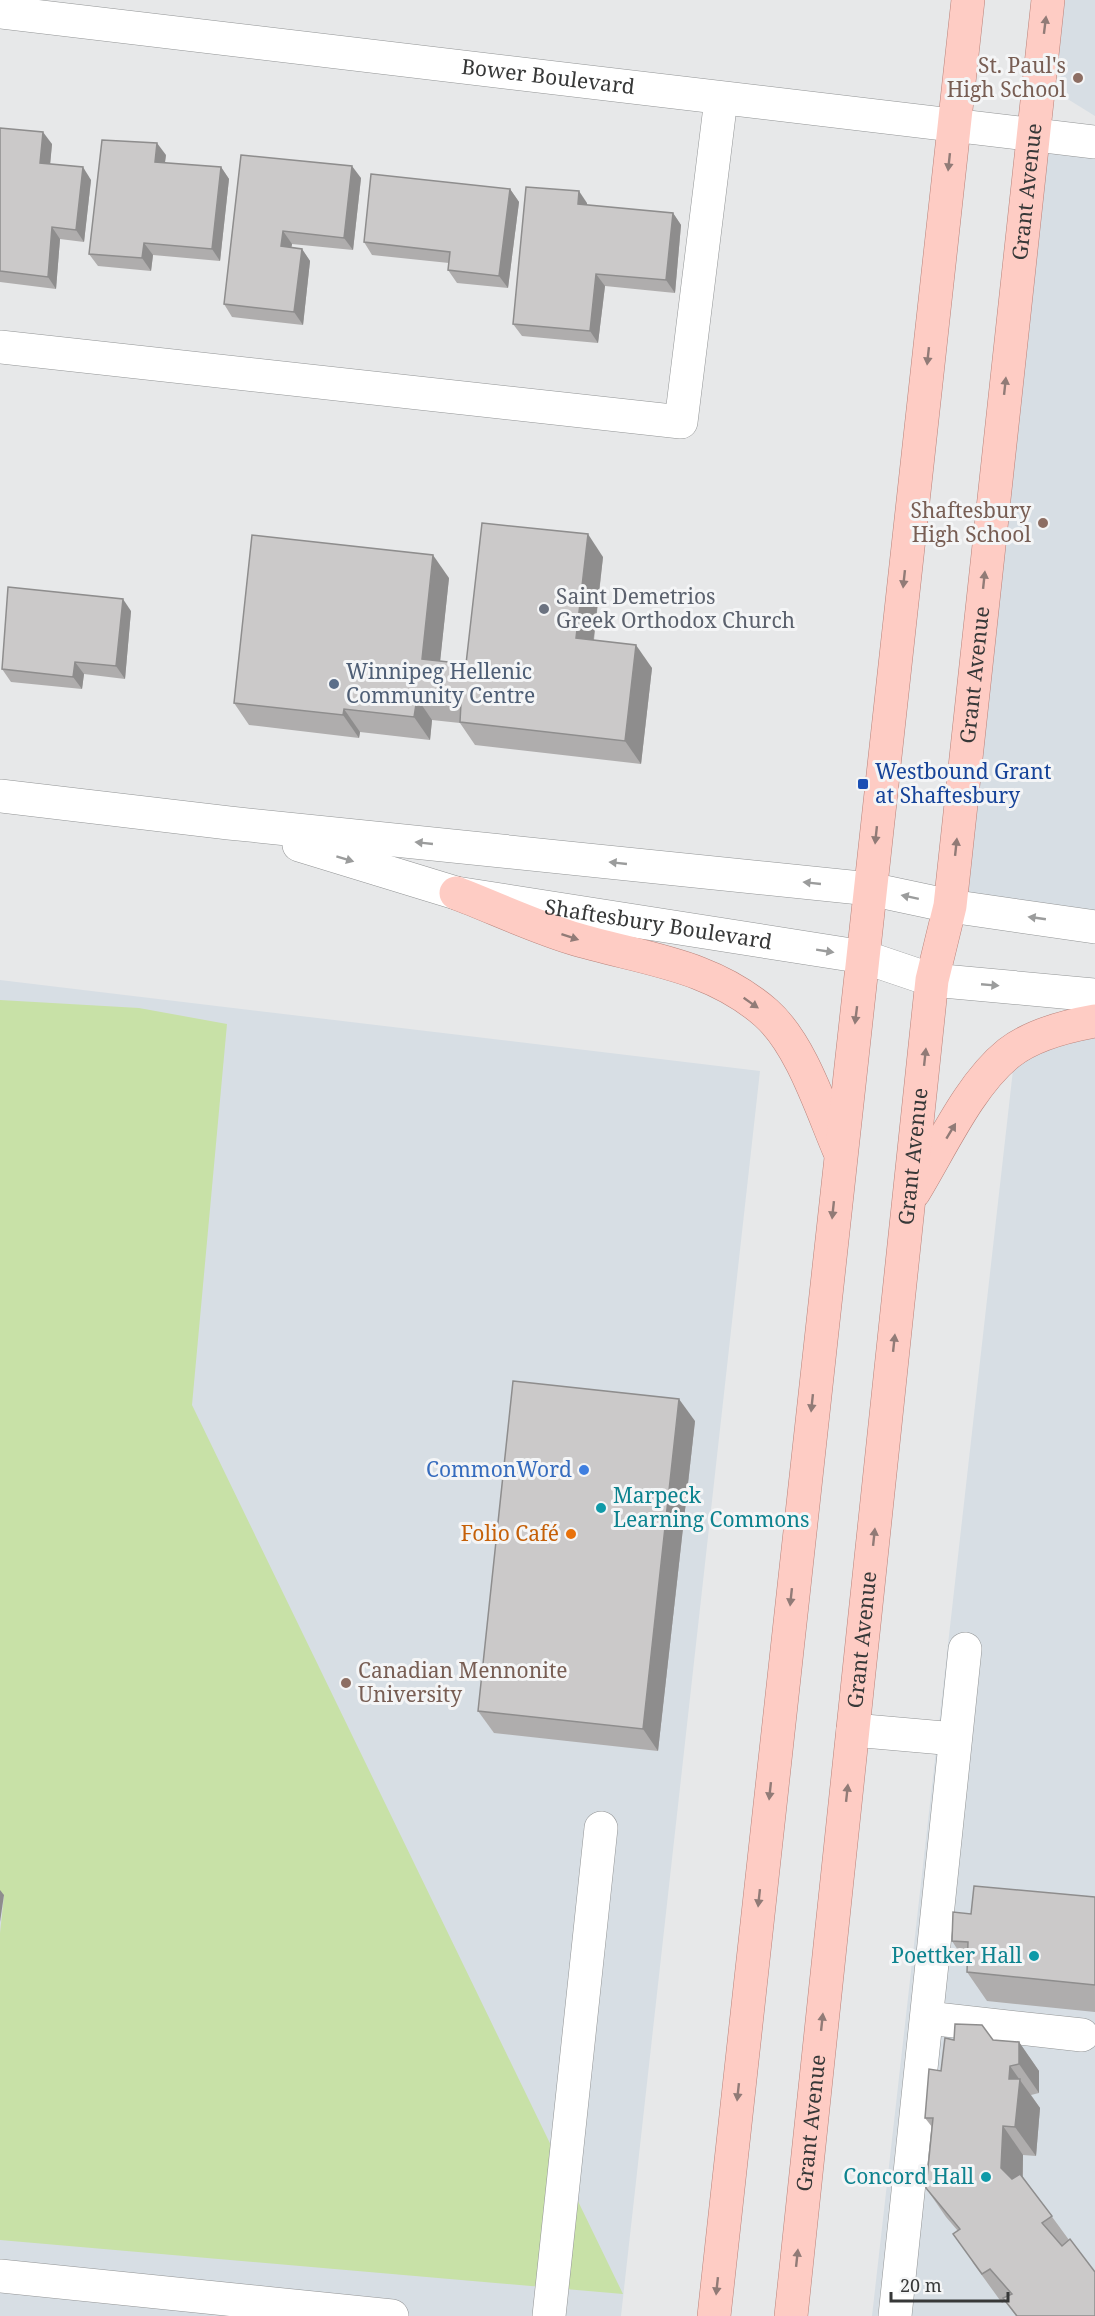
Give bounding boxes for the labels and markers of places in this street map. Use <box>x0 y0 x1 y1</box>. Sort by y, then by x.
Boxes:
place label: St. Paul's High School <box>947 51 1066 103</box>
marker: St. Paul's High School <box>1071 71 1085 85</box>
place label: Shaftesbury High School <box>911 496 1031 548</box>
marker: Shaftesbury High School <box>1036 516 1050 530</box>
place label: Saint Demetrios Greek Orthodox Church <box>556 582 795 634</box>
marker: Saint Demetrios Greek Orthodox Church <box>537 602 551 616</box>
place label: Winnipeg Hellenic Community Centre <box>346 657 535 709</box>
marker: Winnipeg Hellenic Community Centre <box>327 677 341 691</box>
place label: Westbound Grant at Shaftesbury <box>875 757 1051 809</box>
marker: Westbound Grant at Shaftesbury <box>856 777 870 791</box>
place label: CommonWord <box>426 1455 572 1483</box>
marker: CommonWord <box>577 1463 591 1477</box>
place label: Marpeck Learning Commons <box>613 1481 809 1533</box>
marker: Marpeck Learning Commons <box>594 1501 608 1515</box>
place label: Folio Café <box>461 1519 559 1547</box>
marker: Folio Café <box>564 1527 578 1541</box>
place label: Canadian Mennonite University <box>358 1656 568 1708</box>
marker: Canadian Mennonite University <box>339 1676 353 1690</box>
place label: Poettker Hall <box>891 1941 1022 1969</box>
marker: Poettker Hall <box>1027 1949 1041 1963</box>
place label: Concord Hall <box>843 2162 974 2190</box>
marker: Concord Hall <box>979 2170 993 2184</box>

